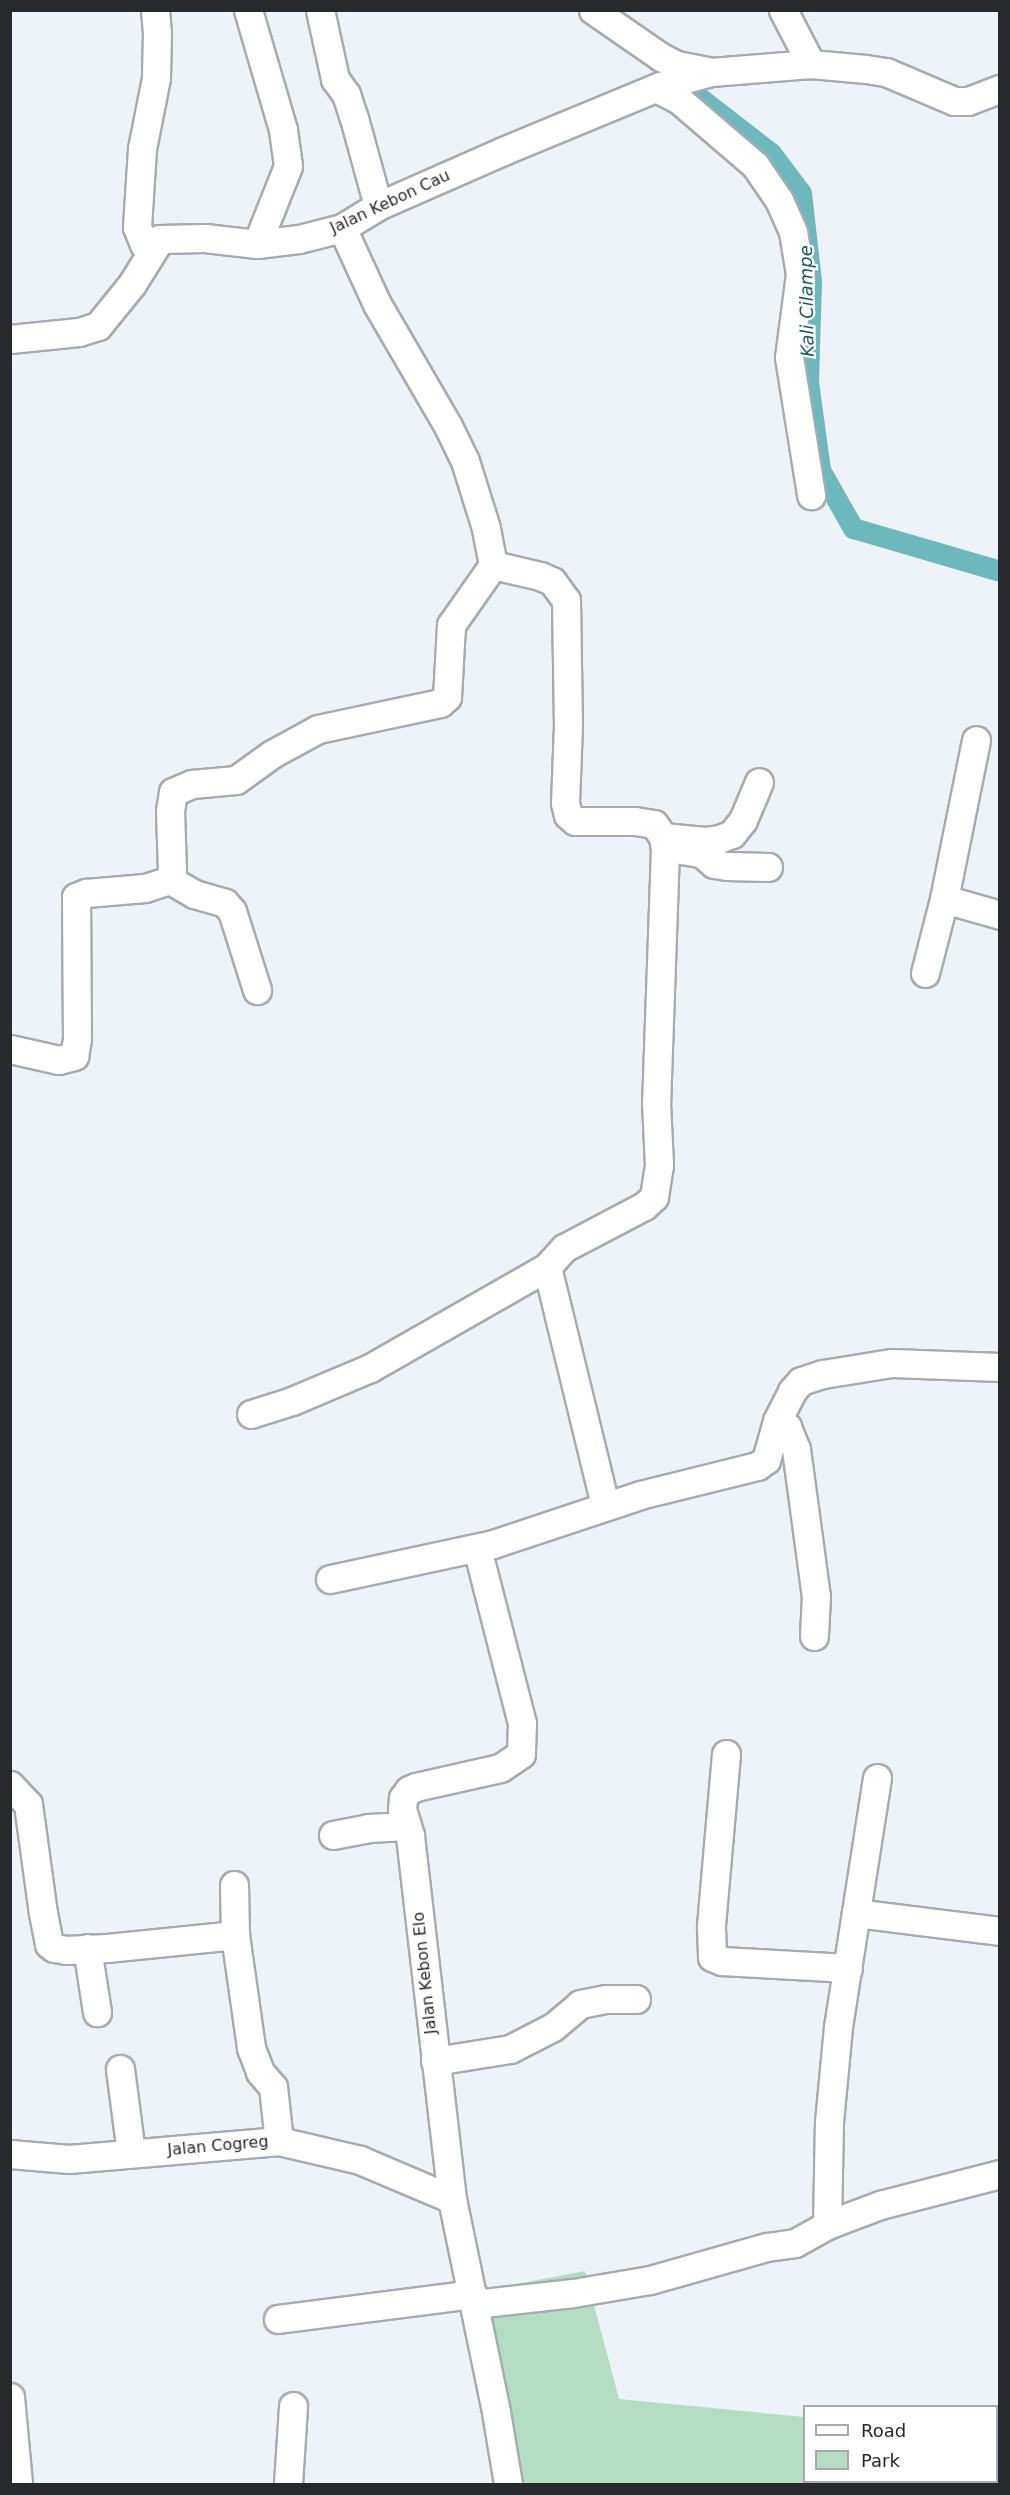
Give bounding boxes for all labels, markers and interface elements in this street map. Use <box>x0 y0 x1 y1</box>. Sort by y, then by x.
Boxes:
street label: Jalan Kebon Cau <box>327 166 453 238</box>
water label: Kali Cilampe <box>795 245 819 357</box>
street label: Jalan Kebon Elo <box>409 1911 441 2035</box>
street label: Jalan Cogreg <box>167 2132 269 2160</box>
legend <box>803 2405 998 2483</box>
text: Road <box>861 2420 906 2441</box>
text: Park <box>861 2450 900 2471</box>

